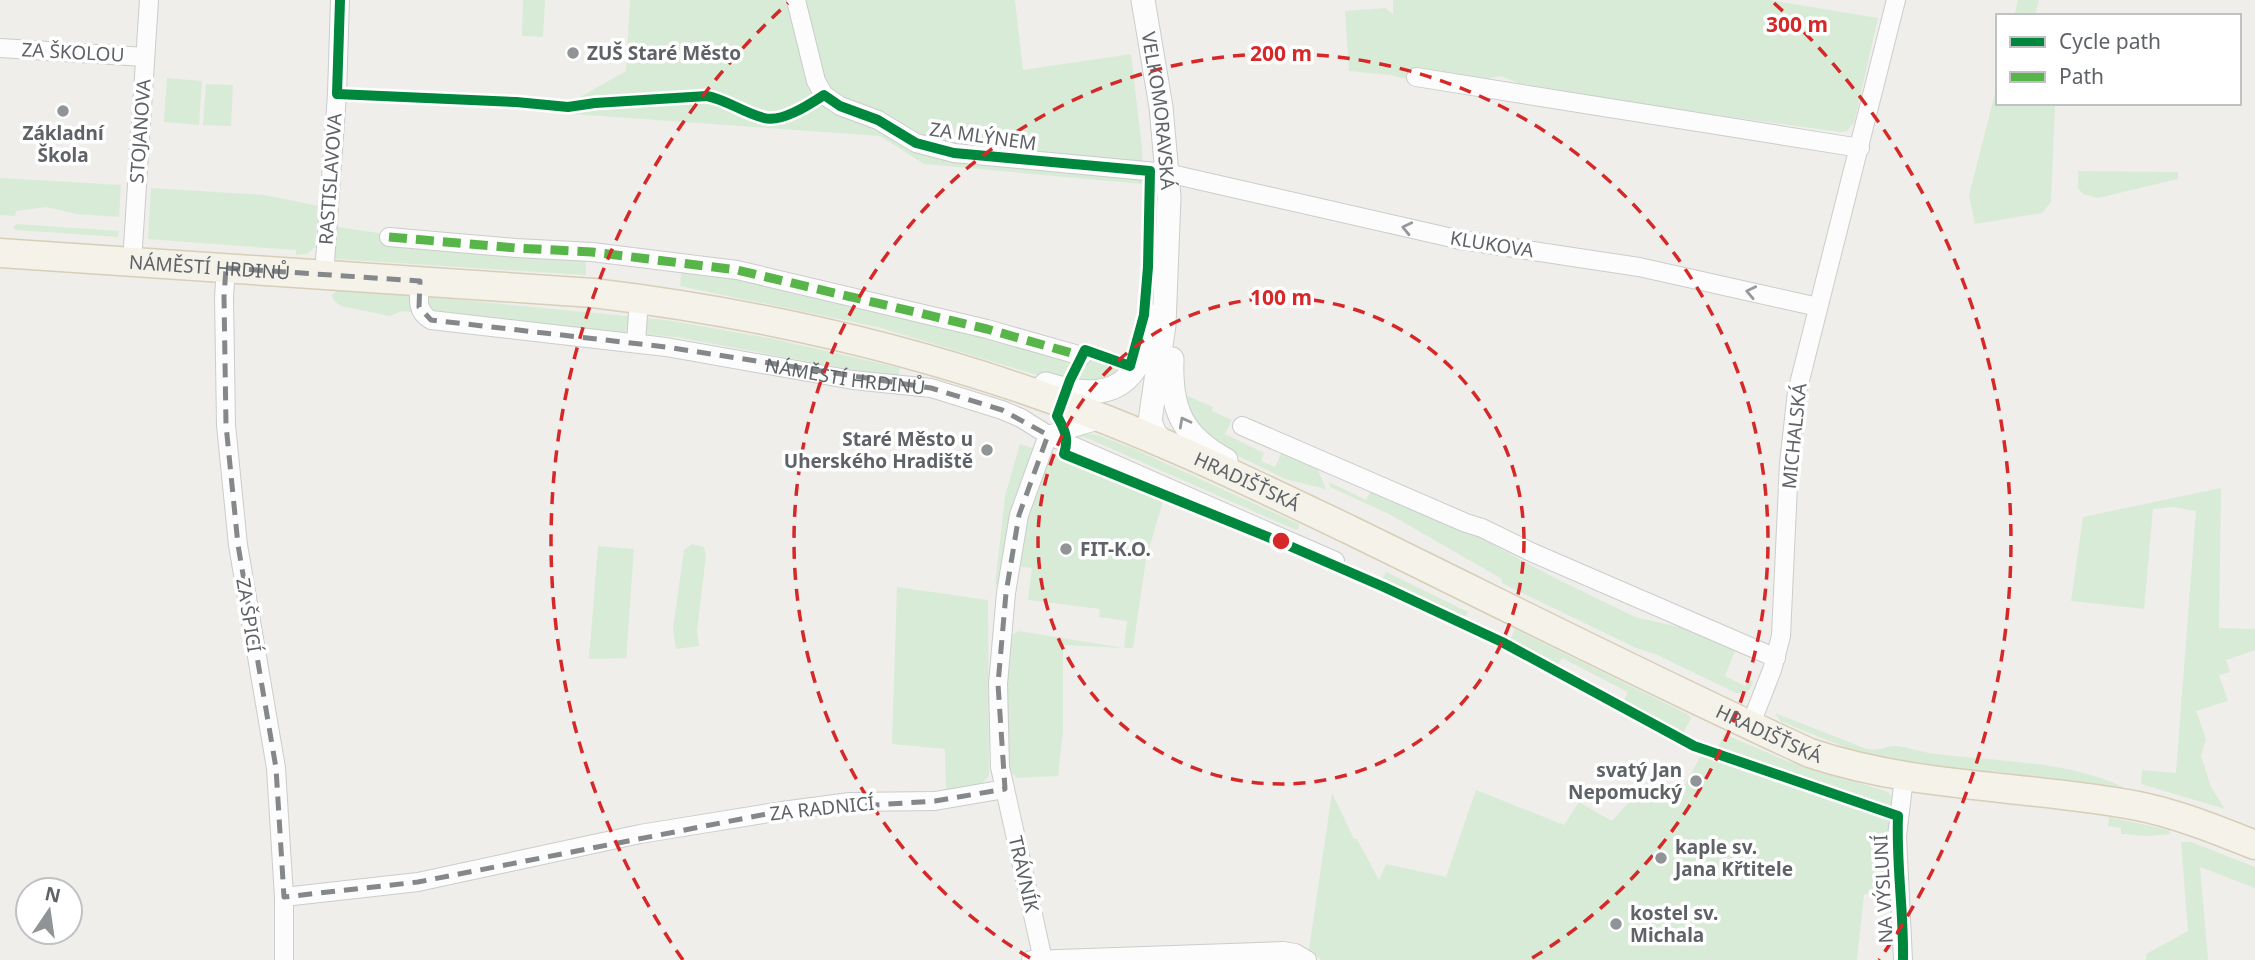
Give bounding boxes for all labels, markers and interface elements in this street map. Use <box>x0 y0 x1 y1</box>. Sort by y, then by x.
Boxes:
text: 300 m <box>1766 10 1828 38</box>
legend <box>1996 14 2241 105</box>
text: Cycle path <box>2059 27 2161 55</box>
street label: VELKOMORAVSKÁ <box>1136 30 1181 192</box>
street label: ZA ŠKOLOU <box>21 36 125 68</box>
text: 200 m <box>1250 39 1312 67</box>
place label: ZUŠ Staré Město <box>587 40 741 66</box>
marker: ZUŠ Staré Město <box>565 45 581 61</box>
text: Path <box>2059 62 2104 90</box>
street label: STOJANOVA <box>123 77 157 184</box>
marker: Základní Škola <box>55 103 71 119</box>
street label: RASTISLAVOVA <box>312 111 348 246</box>
street label: ZA MLÝNEM <box>928 116 1038 156</box>
place label: Základní Škola <box>22 120 105 168</box>
one-way arrow <box>1401 222 1413 236</box>
street label: KLUKOVA <box>1448 225 1536 264</box>
street label: NÁMĚSTÍ HRDINŮ <box>128 249 291 286</box>
text: 100 m <box>1250 283 1312 311</box>
one-way arrow <box>1745 286 1757 300</box>
street label: NÁMĚSTÍ HRDINŮ <box>763 352 927 400</box>
street label: MICHALSKÁ <box>1776 381 1813 490</box>
one-way arrow <box>1178 417 1192 430</box>
place label: Staré Město u Uherského Hradiště <box>784 426 973 474</box>
marker: Staré Město u Uherského Hradiště <box>979 442 995 458</box>
street label: HRADIŠŤSKÁ <box>1190 446 1305 517</box>
centre of rings <box>1269 529 1293 553</box>
place label: FIT-K.O. <box>1080 536 1151 562</box>
marker: FIT-K.O. <box>1058 541 1074 557</box>
street label: ZA ŠPICÍ <box>230 576 268 655</box>
street label: HRADIŠŤSKÁ <box>1712 698 1826 769</box>
place label: svatý Jan Nepomucký <box>1568 757 1682 805</box>
marker: svatý Jan Nepomucký <box>1688 773 1704 789</box>
street label: ZA RADNICÍ <box>768 790 876 826</box>
street label: TRÁVNÍK <box>1003 833 1045 915</box>
place label: kaple sv. Jana Křtitele <box>1673 834 1793 882</box>
street label: NA VÝSLUNÍ <box>1867 834 1899 944</box>
marker: kaple sv. Jana Křtitele <box>1653 850 1669 866</box>
north arrow <box>14 876 84 946</box>
text: N <box>42 880 63 909</box>
place label: kostel sv. Michala <box>1630 900 1718 948</box>
marker: kostel sv. Michala <box>1608 916 1624 932</box>

